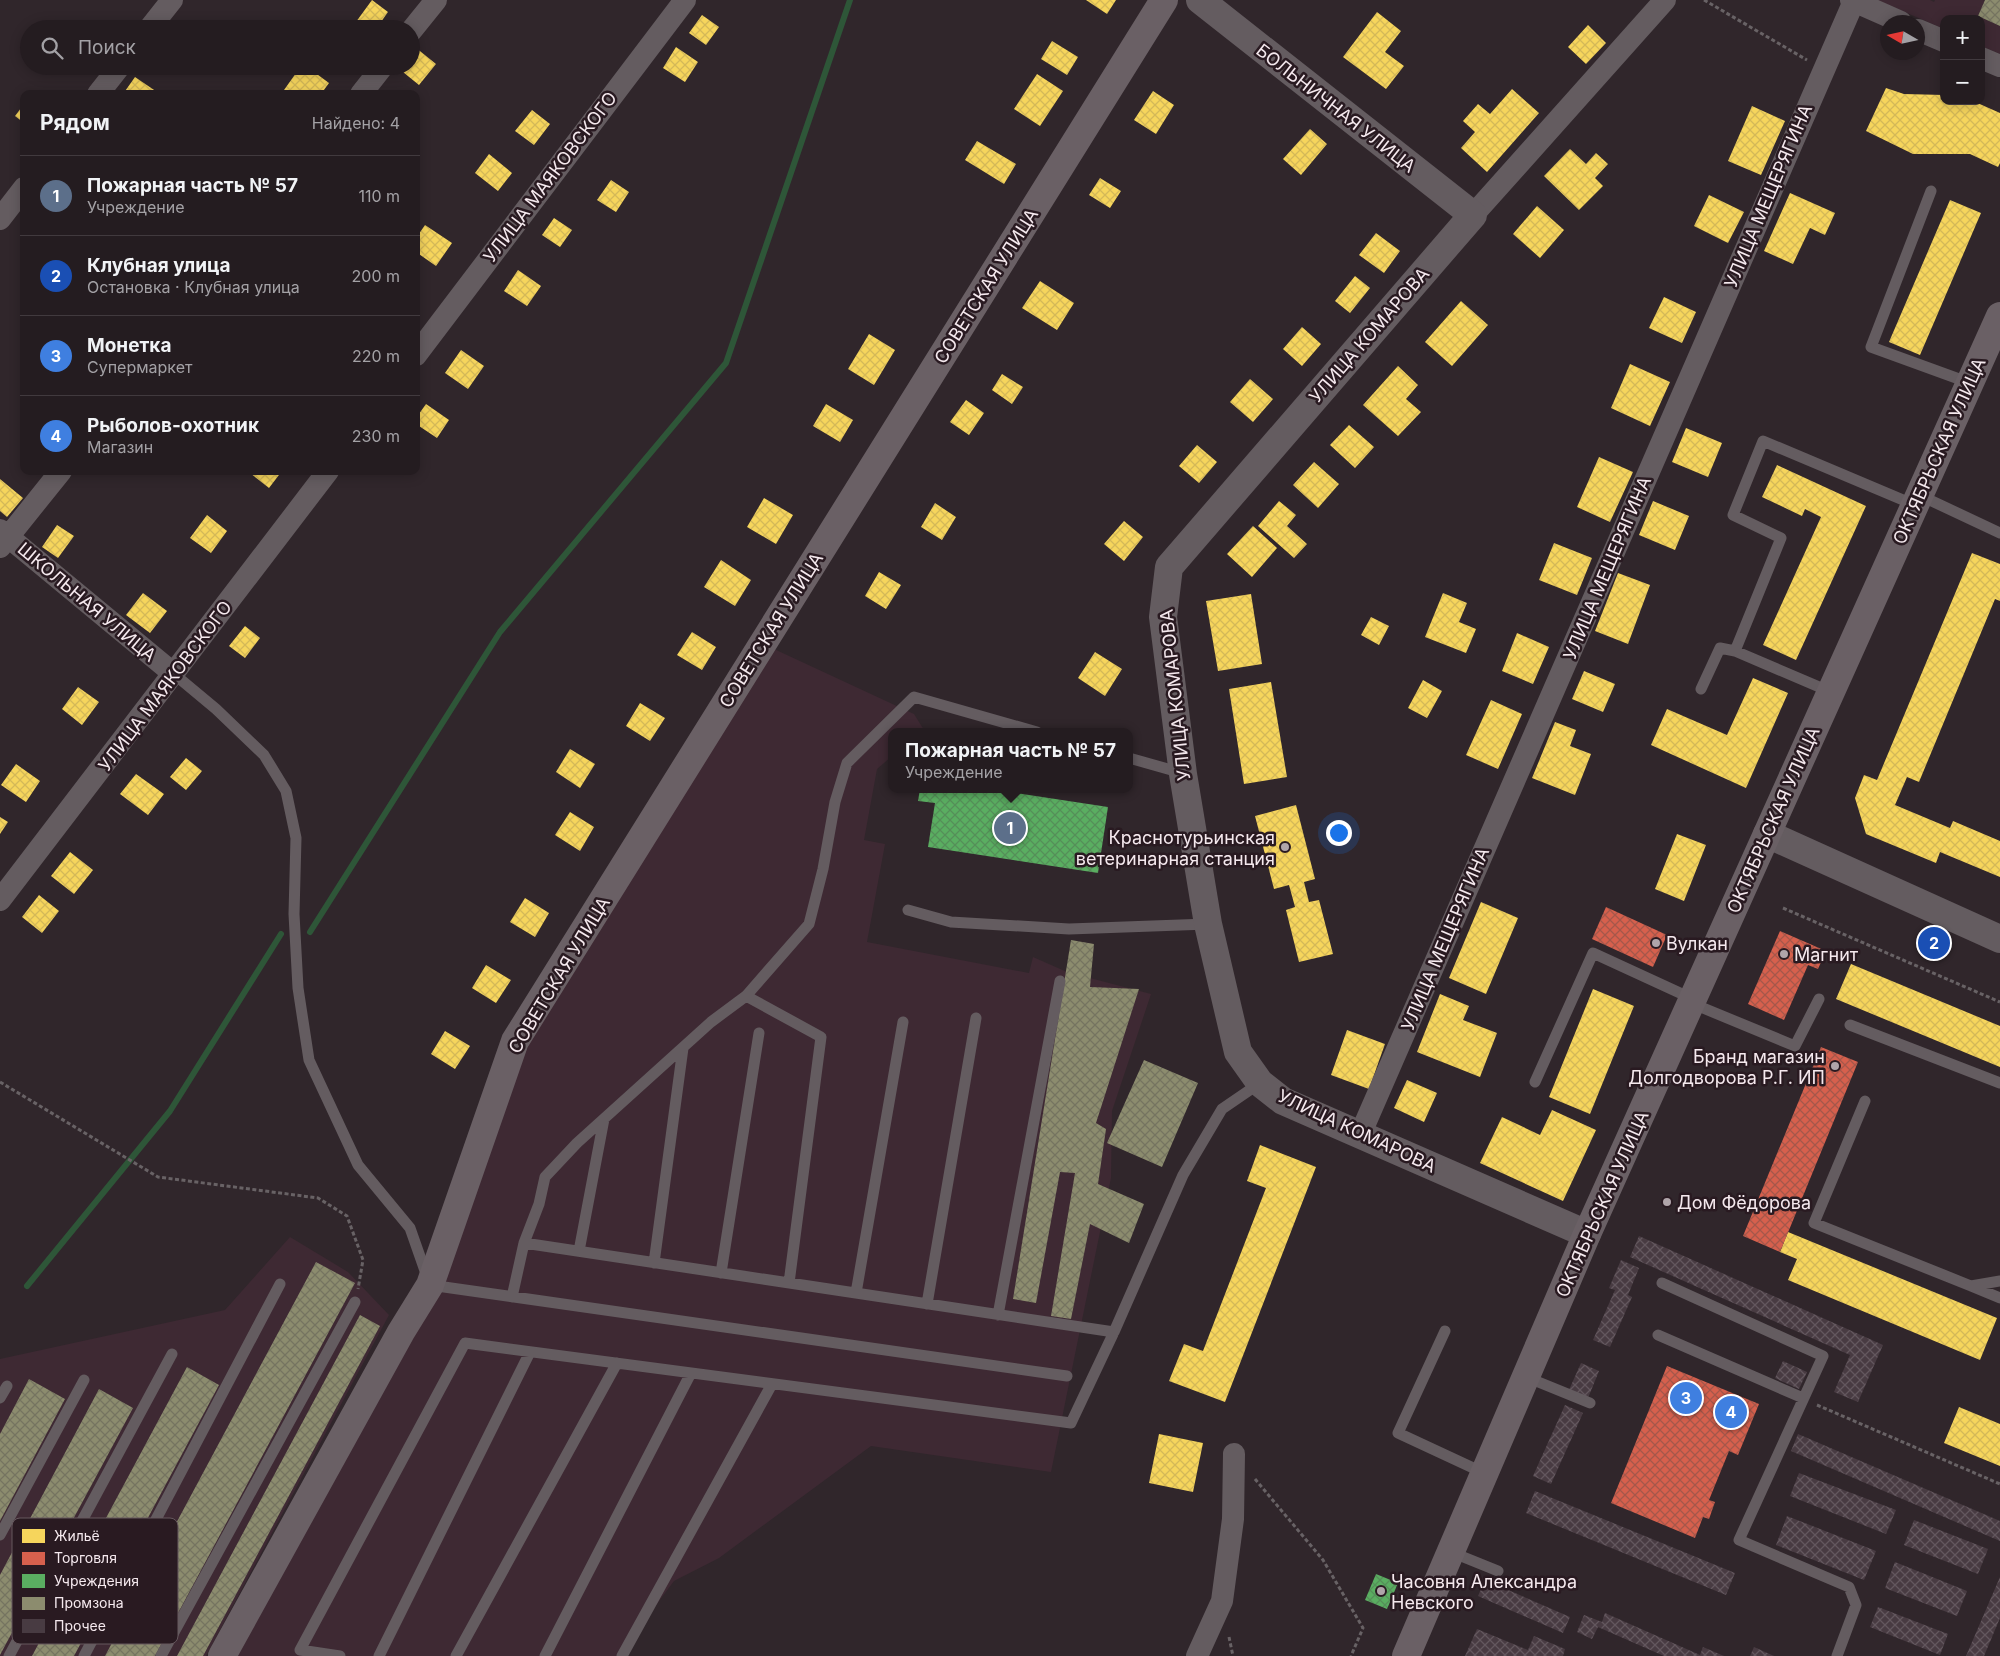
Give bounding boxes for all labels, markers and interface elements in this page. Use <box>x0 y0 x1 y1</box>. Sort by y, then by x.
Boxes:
north arrow <box>1880 15 1925 60</box>
map controls <box>1940 15 1985 105</box>
button: + <box>1940 15 1985 60</box>
search box <box>20 20 420 75</box>
icon: search <box>38 34 66 62</box>
text: Поиск <box>78 36 136 59</box>
street label: БОЛЬНИЧНАЯ УЛИЦА <box>1252 39 1420 177</box>
button: − <box>1940 60 1985 105</box>
street label: УЛИЦА МАЯКОВСКОГО <box>479 88 621 266</box>
street label: УЛИЦА МЕЩЕРЯГИНА <box>1720 101 1816 291</box>
text: Рядом <box>40 110 110 135</box>
text: Найдено: 4 <box>312 113 400 133</box>
text: Пожарная часть № 57 <box>87 174 298 197</box>
text: 1 <box>53 186 59 206</box>
text: 110 m <box>358 186 400 206</box>
text: Учреждение <box>87 197 185 217</box>
street label: СОВЕТСКАЯ УЛИЦА <box>930 205 1042 367</box>
text: Клубная улица <box>87 254 231 277</box>
street label: УЛИЦА КОМАРОВА <box>1305 263 1433 407</box>
text: 2 <box>51 266 61 286</box>
text: 200 m <box>352 266 400 286</box>
text: Остановка · Клубная улица <box>87 277 300 297</box>
text: Монетка <box>87 334 171 357</box>
text: 3 <box>51 346 61 366</box>
text: 220 m <box>352 346 400 366</box>
street label: ОКТЯБРЬСКАЯ УЛИЦА <box>1888 354 1990 548</box>
text: Супермаркет <box>87 357 192 377</box>
text: Рыболов-охотник <box>87 414 259 437</box>
text: 4 <box>51 426 61 446</box>
text: 230 m <box>352 426 400 446</box>
text: Магазин <box>87 437 153 457</box>
street label: УЛИЦА МЕЩЕРЯГИНА <box>1559 473 1655 663</box>
street label: ШКОЛЬНАЯ УЛИЦА <box>14 538 160 666</box>
street label: СОВЕТСКАЯ УЛИЦА <box>715 549 827 711</box>
street label: УЛИЦА МАЯКОВСКОГО <box>94 597 236 775</box>
street label: УЛИЦА КОМАРОВА <box>1156 608 1194 782</box>
street label: ОКТЯБРЬСКАЯ УЛИЦА <box>1722 723 1824 917</box>
popup <box>888 728 1133 793</box>
text: Пожарная часть № 57 <box>905 739 1116 762</box>
text: Учреждение <box>905 762 1003 782</box>
pin: 1 <box>994 809 1026 847</box>
your location <box>1326 820 1352 846</box>
place label: Краснотурьинская ветеринарная станция <box>1076 827 1275 869</box>
marker: Краснотурьинская ветеринарная станция <box>1279 841 1291 853</box>
street label: УЛИЦА МЕЩЕРЯГИНА <box>1397 844 1493 1034</box>
street label: СОВЕТСКАЯ УЛИЦА <box>504 893 614 1057</box>
pin: 2 <box>1918 924 1950 962</box>
place label: Вулкан <box>1666 933 1728 954</box>
marker: Вулкан <box>1650 937 1662 949</box>
place label: Магнит <box>1794 944 1859 965</box>
marker: Магнит <box>1778 948 1790 960</box>
place label: Бранд магазин Долгодворова Р.Г. ИП <box>1628 1046 1825 1088</box>
marker: Бранд магазин Долгодворова Р.Г. ИП <box>1829 1060 1841 1072</box>
street label: УЛИЦА КОМАРОВА <box>1275 1085 1439 1177</box>
street label: ОКТЯБРЬСКАЯ УЛИЦА <box>1551 1107 1653 1301</box>
place label: Дом Фёдорова <box>1677 1192 1811 1213</box>
marker: Дом Фёдорова <box>1661 1196 1673 1208</box>
pin: 3 <box>1670 1379 1702 1417</box>
pin: 4 <box>1715 1393 1747 1431</box>
legend <box>12 1518 178 1644</box>
text: Жильё <box>54 1527 100 1544</box>
text: Торговля <box>54 1549 117 1566</box>
place label: Часовня Александра Невского <box>1391 1571 1577 1613</box>
text: Учреждения <box>54 1572 139 1589</box>
marker: Часовня Александра Невского <box>1375 1585 1387 1597</box>
text: Промзона <box>54 1594 124 1611</box>
text: Прочее <box>54 1617 106 1634</box>

